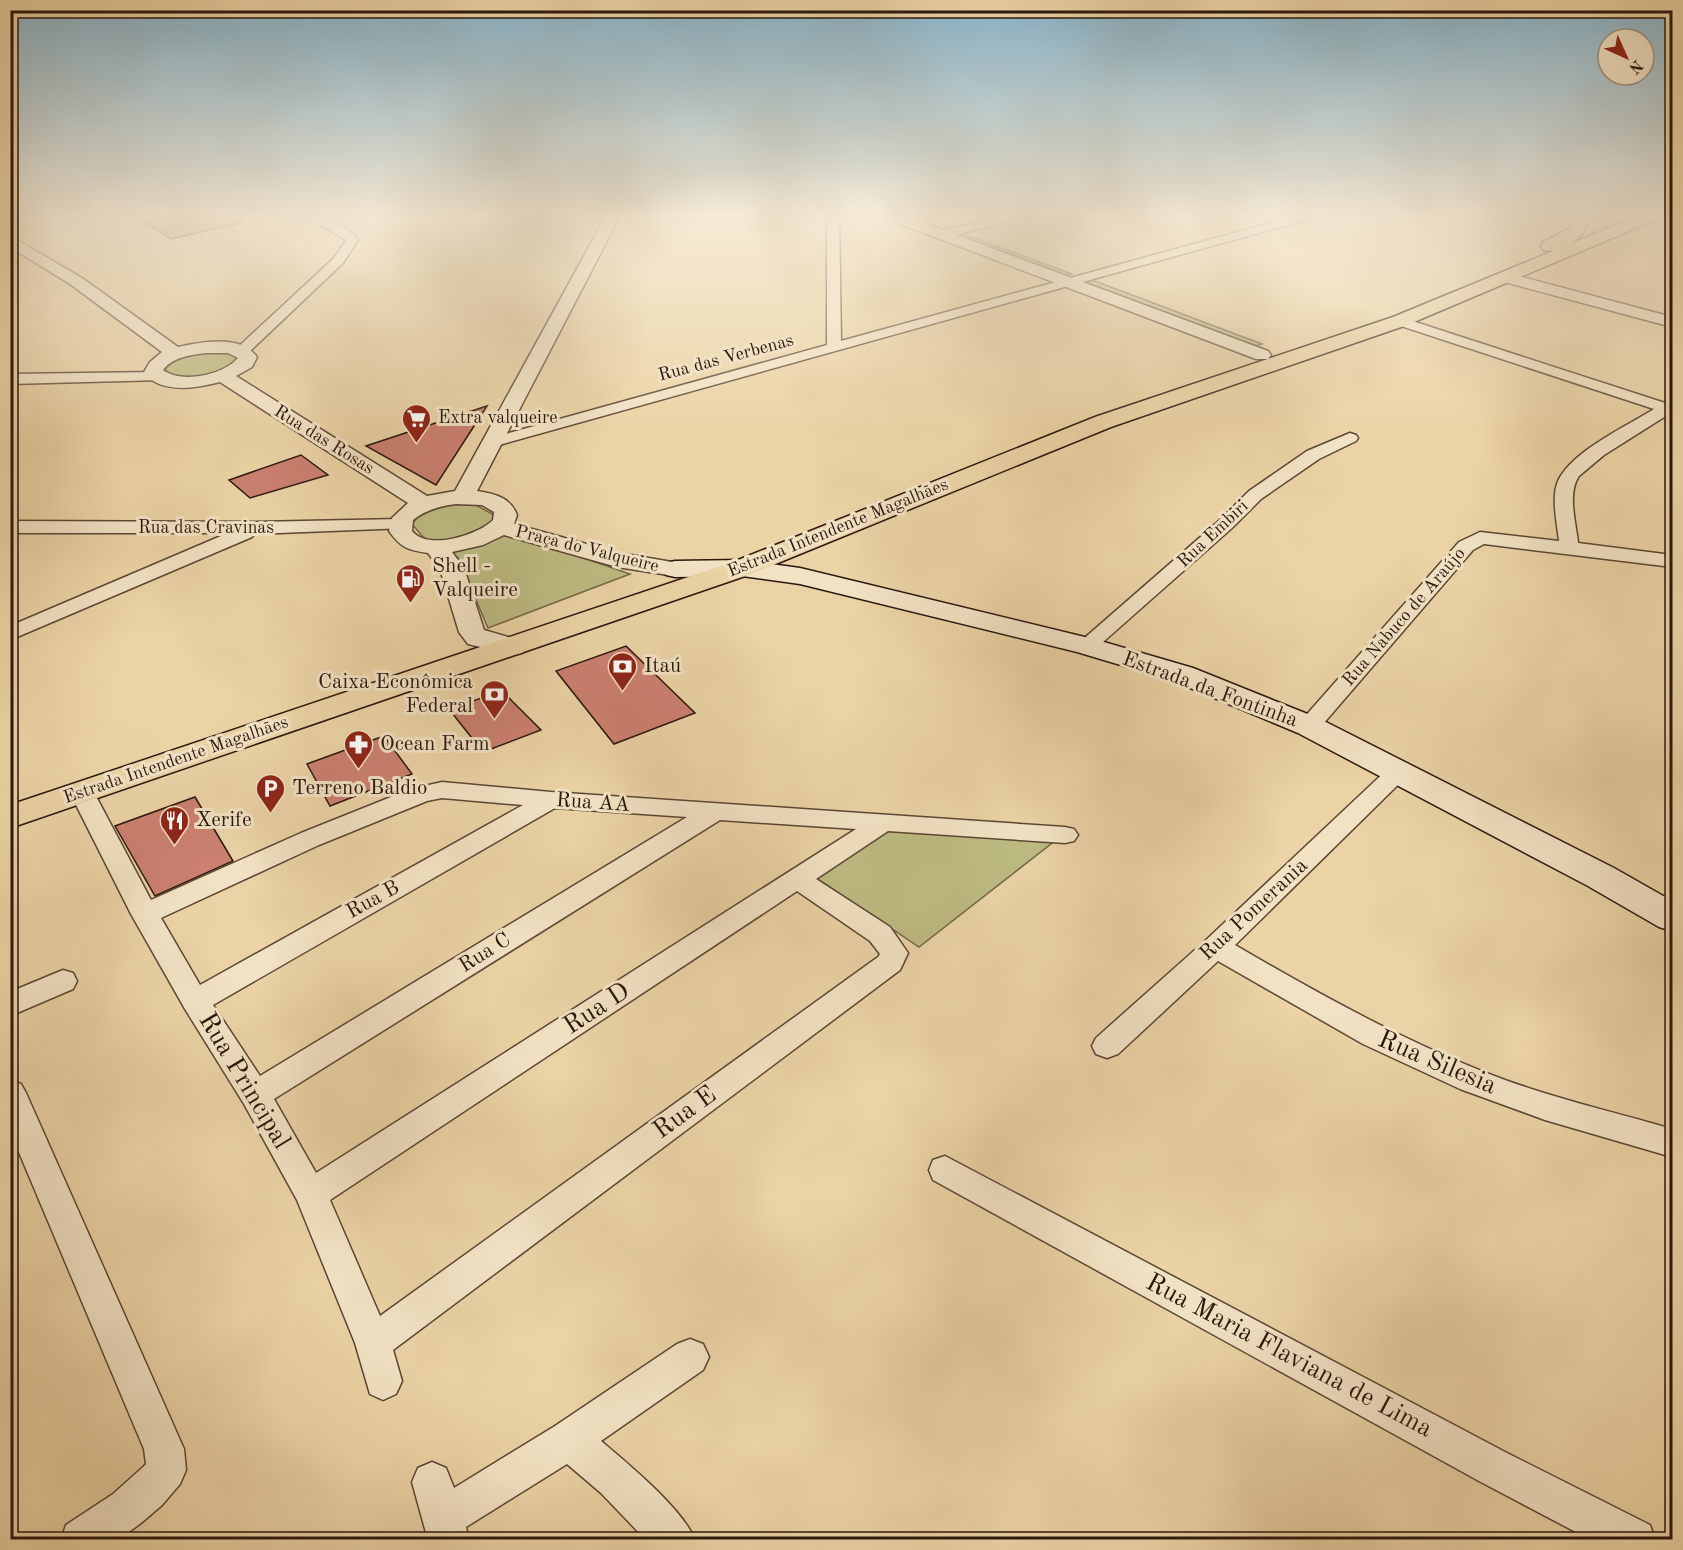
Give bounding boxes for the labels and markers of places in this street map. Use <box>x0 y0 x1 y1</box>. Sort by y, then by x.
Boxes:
supermarket icon: Extra valqueire <box>401 402 433 444</box>
place label: Extra valqueire <box>438 409 558 427</box>
place label: Shell - Valqueire <box>432 556 518 601</box>
fuel station icon: Shell - Valqueire <box>395 562 427 604</box>
bank icon: Itaú <box>607 650 639 692</box>
place label: Itaú <box>644 656 681 677</box>
place label: Caixa Econômica Federal <box>318 672 473 717</box>
bank icon: Caixa Econômica Federal <box>478 678 510 720</box>
pharmacy icon: Ocean Farm <box>343 728 375 770</box>
place label: Ocean Farm <box>380 734 490 755</box>
parking icon: Terreno Baldio <box>255 772 287 814</box>
place label: Terreno Baldio <box>292 778 427 799</box>
restaurant icon: Xerife <box>159 804 191 846</box>
place label: Xerife <box>196 810 252 831</box>

